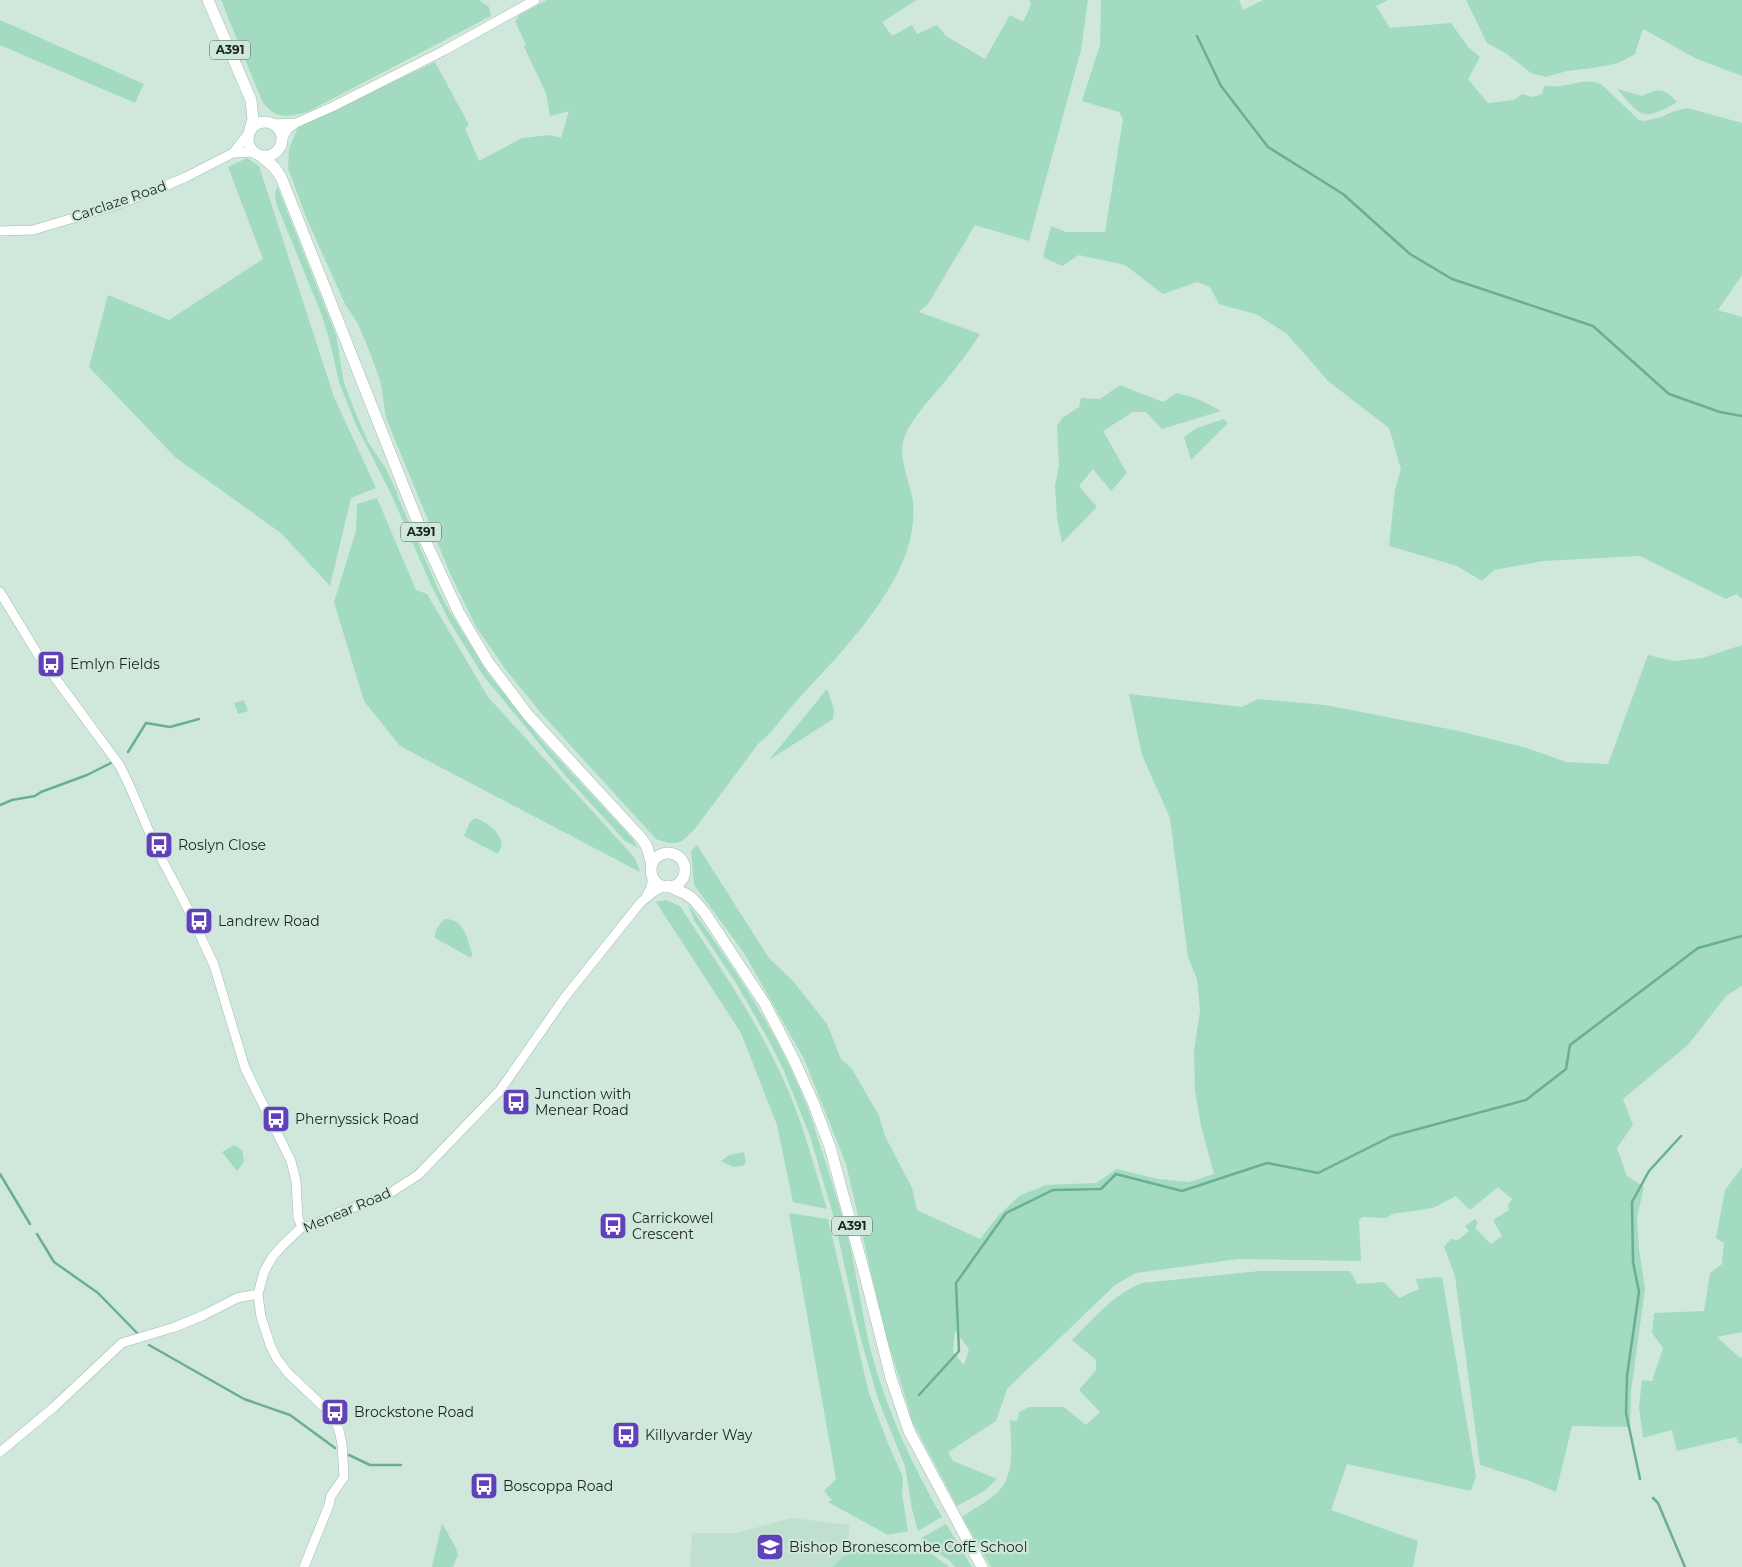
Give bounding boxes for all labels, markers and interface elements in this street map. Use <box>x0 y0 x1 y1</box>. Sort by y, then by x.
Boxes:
road number: A391 <box>210 40 250 60</box>
street label: Carclaze Road <box>69 176 169 226</box>
road number: A391 <box>401 522 441 542</box>
bus stop icon: Emlyn Fields <box>36 649 66 679</box>
place label: Emlyn Fields <box>70 655 160 673</box>
bus stop icon: Roslyn Close <box>144 830 174 860</box>
place label: Roslyn Close <box>178 836 266 854</box>
bus stop icon: Landrew Road <box>184 906 214 936</box>
place label: Landrew Road <box>218 912 320 930</box>
place label: Junction with Menear Road <box>534 1085 631 1119</box>
bus stop icon: Junction with Menear Road <box>501 1087 531 1117</box>
bus stop icon: Phernyssick Road <box>261 1104 291 1134</box>
place label: Phernyssick Road <box>295 1110 419 1128</box>
street label: Menear Road <box>300 1183 394 1237</box>
place label: Carrickowel Crescent <box>632 1209 714 1243</box>
bus stop icon: Carrickowel Crescent <box>598 1211 628 1241</box>
road number: A391 <box>832 1216 872 1236</box>
bus stop icon: Brockstone Road <box>320 1397 350 1427</box>
place label: Brockstone Road <box>354 1403 474 1421</box>
bus stop icon: Killyvarder Way <box>611 1420 641 1450</box>
place label: Killyvarder Way <box>645 1426 753 1444</box>
bus stop icon: Boscoppa Road <box>469 1471 499 1501</box>
place label: Boscoppa Road <box>503 1477 613 1495</box>
school or university icon: Bishop Bronescombe CofE School <box>755 1532 785 1562</box>
place label: Bishop Bronescombe CofE School <box>789 1538 1027 1556</box>

